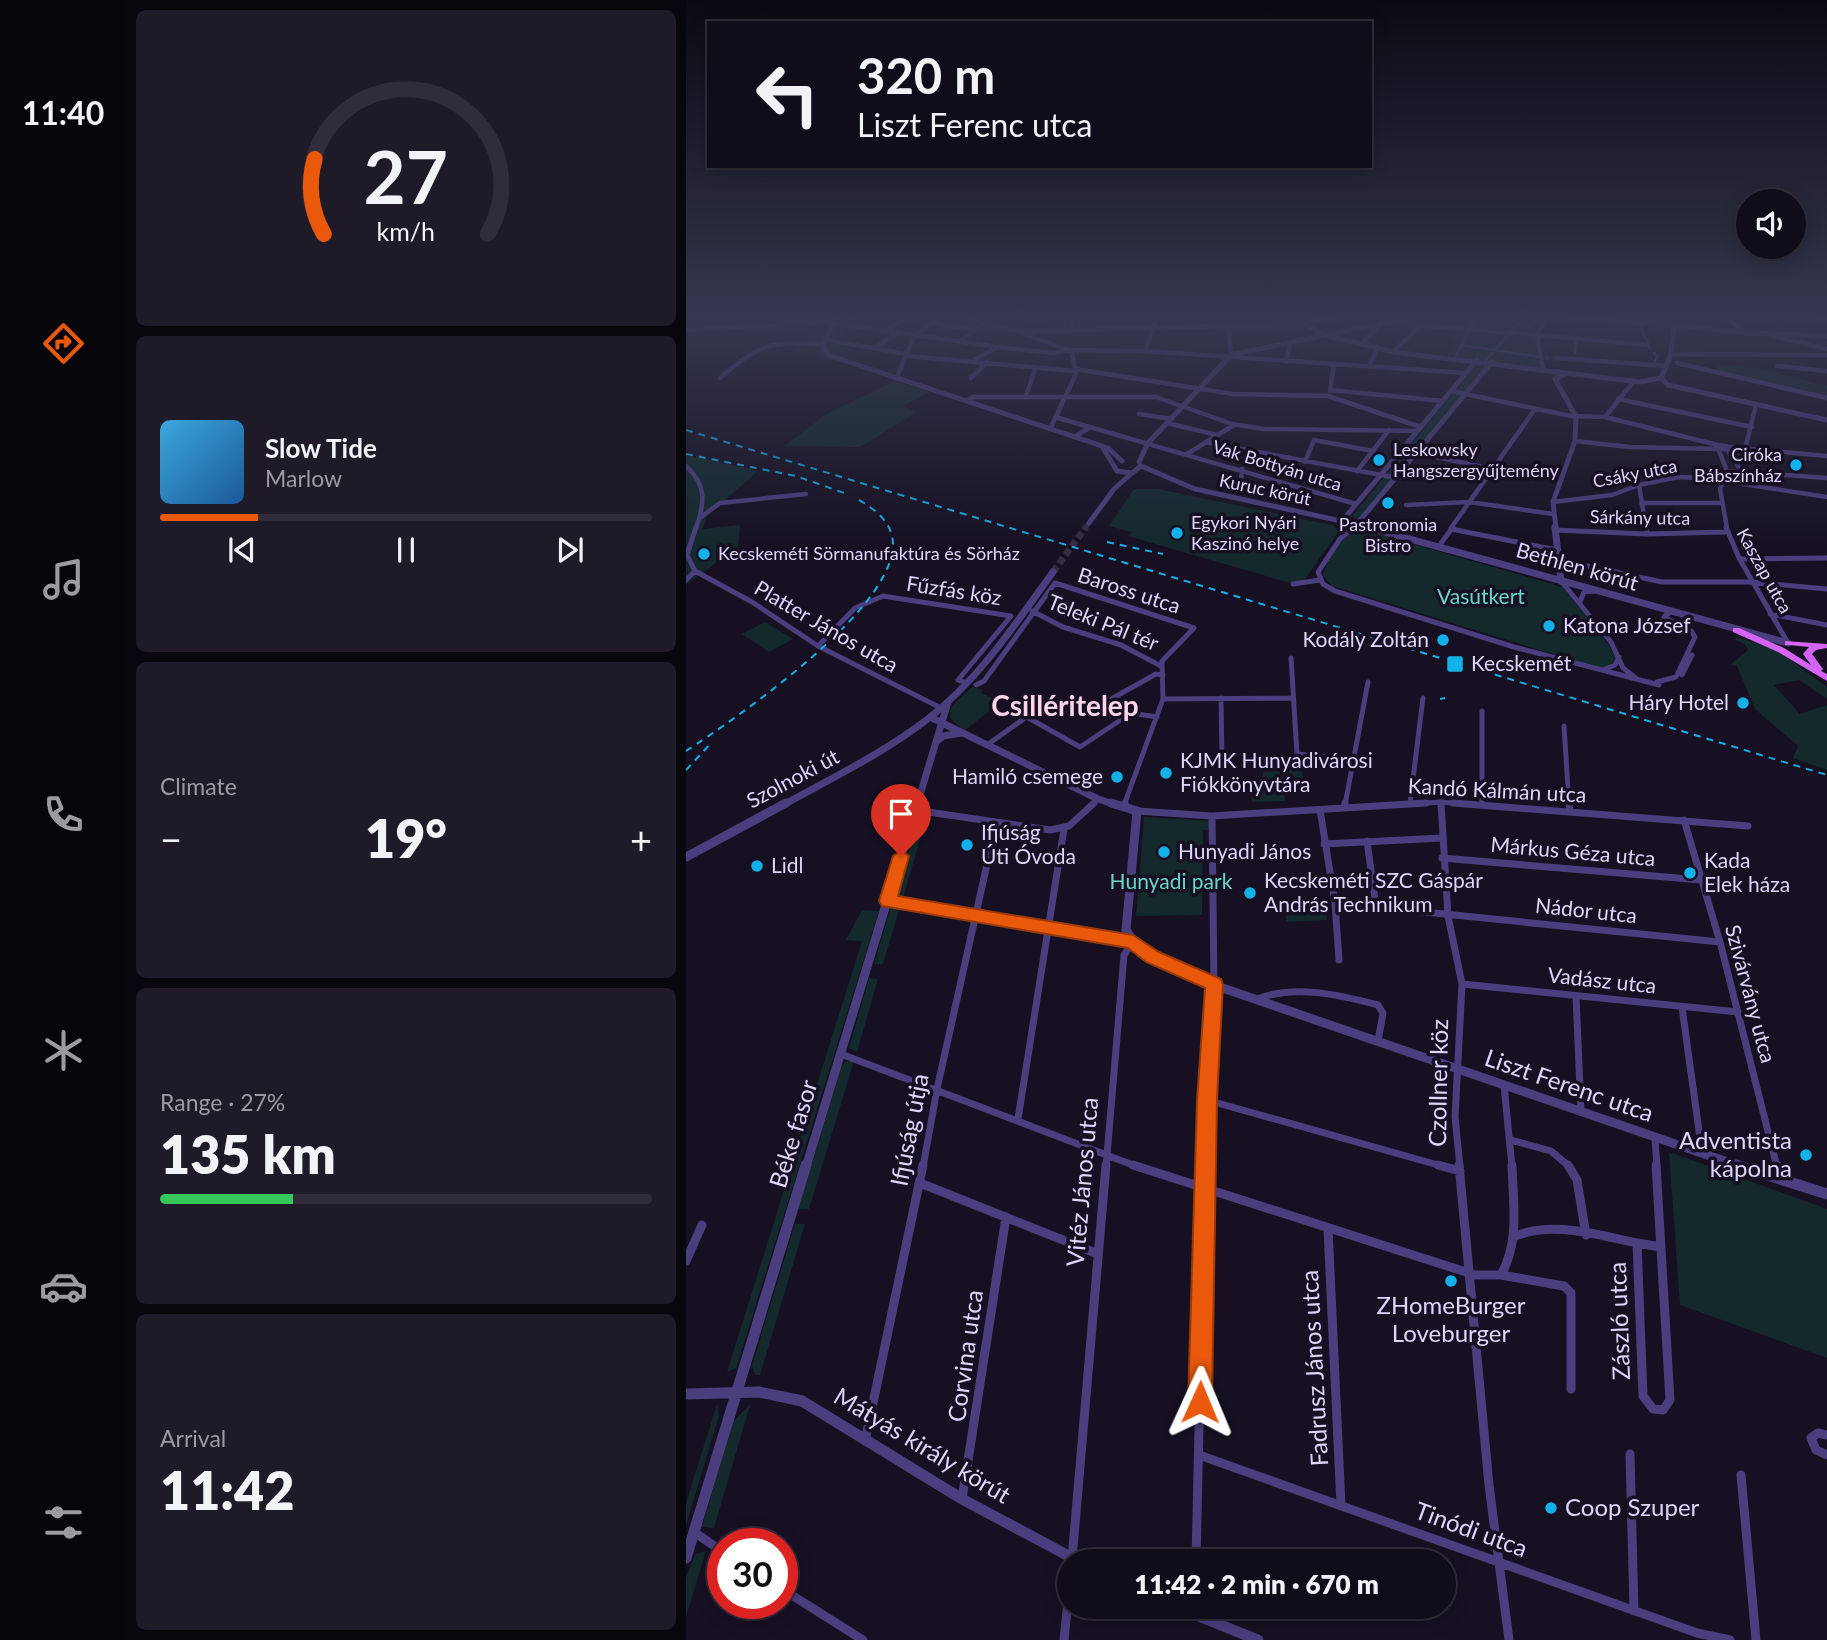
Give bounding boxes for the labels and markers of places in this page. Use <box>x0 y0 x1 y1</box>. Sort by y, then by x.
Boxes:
place label: Leskowsky Hangszergyűjtemény <box>1393 438 1559 481</box>
place label: Ciróka Bábszínház <box>1694 443 1782 486</box>
marker: Leskowsky Hangszergyűjtemény <box>1371 452 1387 468</box>
marker: Ciróka Bábszínház <box>1788 457 1804 473</box>
marker: Pastronomia Bistro <box>1380 495 1396 511</box>
place label: Egykori Nyári Kaszinó helye <box>1191 511 1299 554</box>
place label: Pastronomia Bistro <box>1339 513 1437 556</box>
marker: Egykori Nyári Kaszinó helye <box>1169 525 1185 541</box>
place label: Kecskeméti Sörmanufaktúra és Sörház <box>718 542 1020 564</box>
marker: Kecskeméti Sörmanufaktúra és Sörház <box>696 546 712 562</box>
place label: Katona József <box>1563 612 1691 637</box>
marker: Katona József <box>1541 618 1557 634</box>
place label: Kodály Zoltán <box>1302 626 1429 651</box>
marker: Kodály Zoltán <box>1435 632 1451 648</box>
place label: Kecskemét <box>1471 650 1572 675</box>
marker: Kecskemét <box>1445 654 1465 674</box>
place label: Háry Hotel <box>1629 689 1729 714</box>
marker: Háry Hotel <box>1735 695 1751 711</box>
place label: KJMK Hunyadivárosi Fiókkönyvtára <box>1180 747 1373 796</box>
place label: Hamiló csemege <box>952 763 1103 788</box>
marker: KJMK Hunyadivárosi Fiókkönyvtára <box>1158 765 1174 781</box>
marker: Hamiló csemege <box>1109 769 1125 785</box>
pin <box>871 784 931 856</box>
place label: Ifjúság Úti Óvoda <box>981 819 1076 868</box>
marker: Ifjúság Úti Óvoda <box>959 837 975 853</box>
place label: Hunyadi János <box>1178 838 1311 863</box>
marker: Hunyadi János <box>1156 844 1172 860</box>
place label: Kada Elek háza <box>1704 847 1790 896</box>
place label: Lidl <box>771 852 804 877</box>
marker: Lidl <box>749 858 765 874</box>
marker: Kada Elek háza <box>1682 865 1698 881</box>
place label: Kecskeméti SZC Gáspár András Technikum <box>1264 867 1483 916</box>
marker: Kecskeméti SZC Gáspár András Technikum <box>1242 885 1258 901</box>
place label: Adventista kápolna <box>1679 1125 1792 1182</box>
marker: Adventista kápolna <box>1798 1147 1814 1163</box>
marker: ZHomeBurger Loveburger <box>1443 1273 1459 1289</box>
place label: ZHomeBurger Loveburger <box>1377 1290 1526 1347</box>
place label: Coop Szuper <box>1565 1492 1700 1521</box>
marker: Coop Szuper <box>1543 1500 1559 1516</box>

